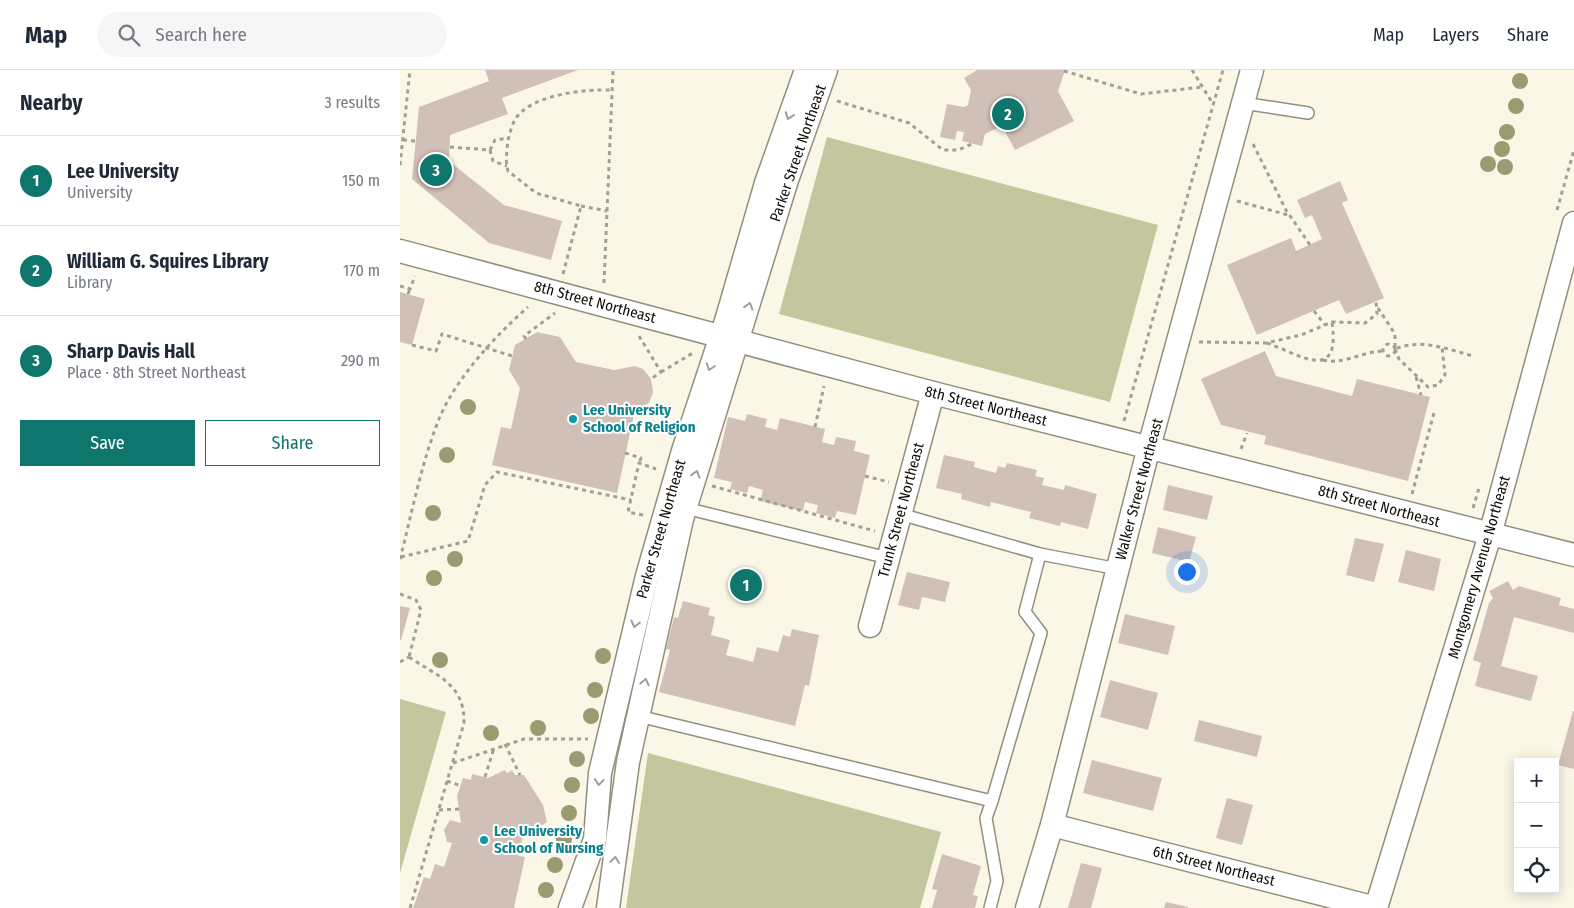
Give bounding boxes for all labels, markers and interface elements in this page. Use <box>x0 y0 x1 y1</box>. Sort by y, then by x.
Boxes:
search box <box>97 12 447 57</box>
text: Map <box>25 21 67 49</box>
icon: search <box>115 21 143 49</box>
text: Search here <box>155 23 247 46</box>
text: Map <box>1373 24 1404 46</box>
text: Layers <box>1432 24 1479 46</box>
text: Share <box>1507 24 1549 46</box>
street label: Parker Street Northeast <box>766 82 830 224</box>
text: Nearby <box>20 90 82 116</box>
text: 3 results <box>324 93 380 112</box>
pin: 2 <box>992 95 1024 133</box>
one-way arrow <box>785 111 795 120</box>
pin: 3 <box>420 151 452 189</box>
text: Lee University <box>67 160 179 183</box>
text: 1 <box>33 171 39 190</box>
text: 150 m <box>342 171 380 190</box>
text: University <box>67 183 132 202</box>
text: William G. Squires Library <box>67 250 269 273</box>
text: 2 <box>32 261 40 280</box>
text: 170 m <box>343 261 380 280</box>
text: Library <box>67 273 112 292</box>
street label: 8th Street Northeast <box>532 277 658 327</box>
one-way arrow <box>744 302 754 311</box>
text: Sharp Davis Hall <box>67 340 195 363</box>
text: 3 <box>32 351 40 370</box>
text: 290 m <box>341 351 380 370</box>
text: Place · 8th Street Northeast <box>67 363 246 382</box>
one-way arrow <box>706 363 716 371</box>
street label: 8th Street Northeast <box>923 382 1049 430</box>
place label: Lee University School of Religion <box>583 401 696 436</box>
marker: Lee University School of Religion <box>567 413 579 425</box>
street label: Walker Street Northeast <box>1111 416 1167 562</box>
button: Save <box>20 420 195 466</box>
button: Share <box>205 420 380 466</box>
street label: Trunk Street Northeast <box>874 440 928 580</box>
street label: Parker Street Northeast <box>633 457 690 601</box>
one-way arrow <box>690 470 700 478</box>
street label: Montgomery Avenue Northeast <box>1444 473 1514 661</box>
street label: 8th Street Northeast <box>1316 481 1442 531</box>
your location <box>1174 559 1200 585</box>
pin: 1 <box>730 566 762 604</box>
one-way arrow <box>630 619 641 628</box>
one-way arrow <box>639 678 650 687</box>
map controls <box>1514 758 1559 893</box>
button: + <box>1514 758 1559 803</box>
one-way arrow <box>594 778 605 786</box>
button: − <box>1514 803 1559 848</box>
place label: Lee University School of Nursing <box>494 822 604 857</box>
marker: Lee University School of Nursing <box>478 834 490 846</box>
street label: 6th Street Northeast <box>1151 842 1277 890</box>
button: locate <box>1514 848 1559 893</box>
one-way arrow <box>609 855 620 863</box>

